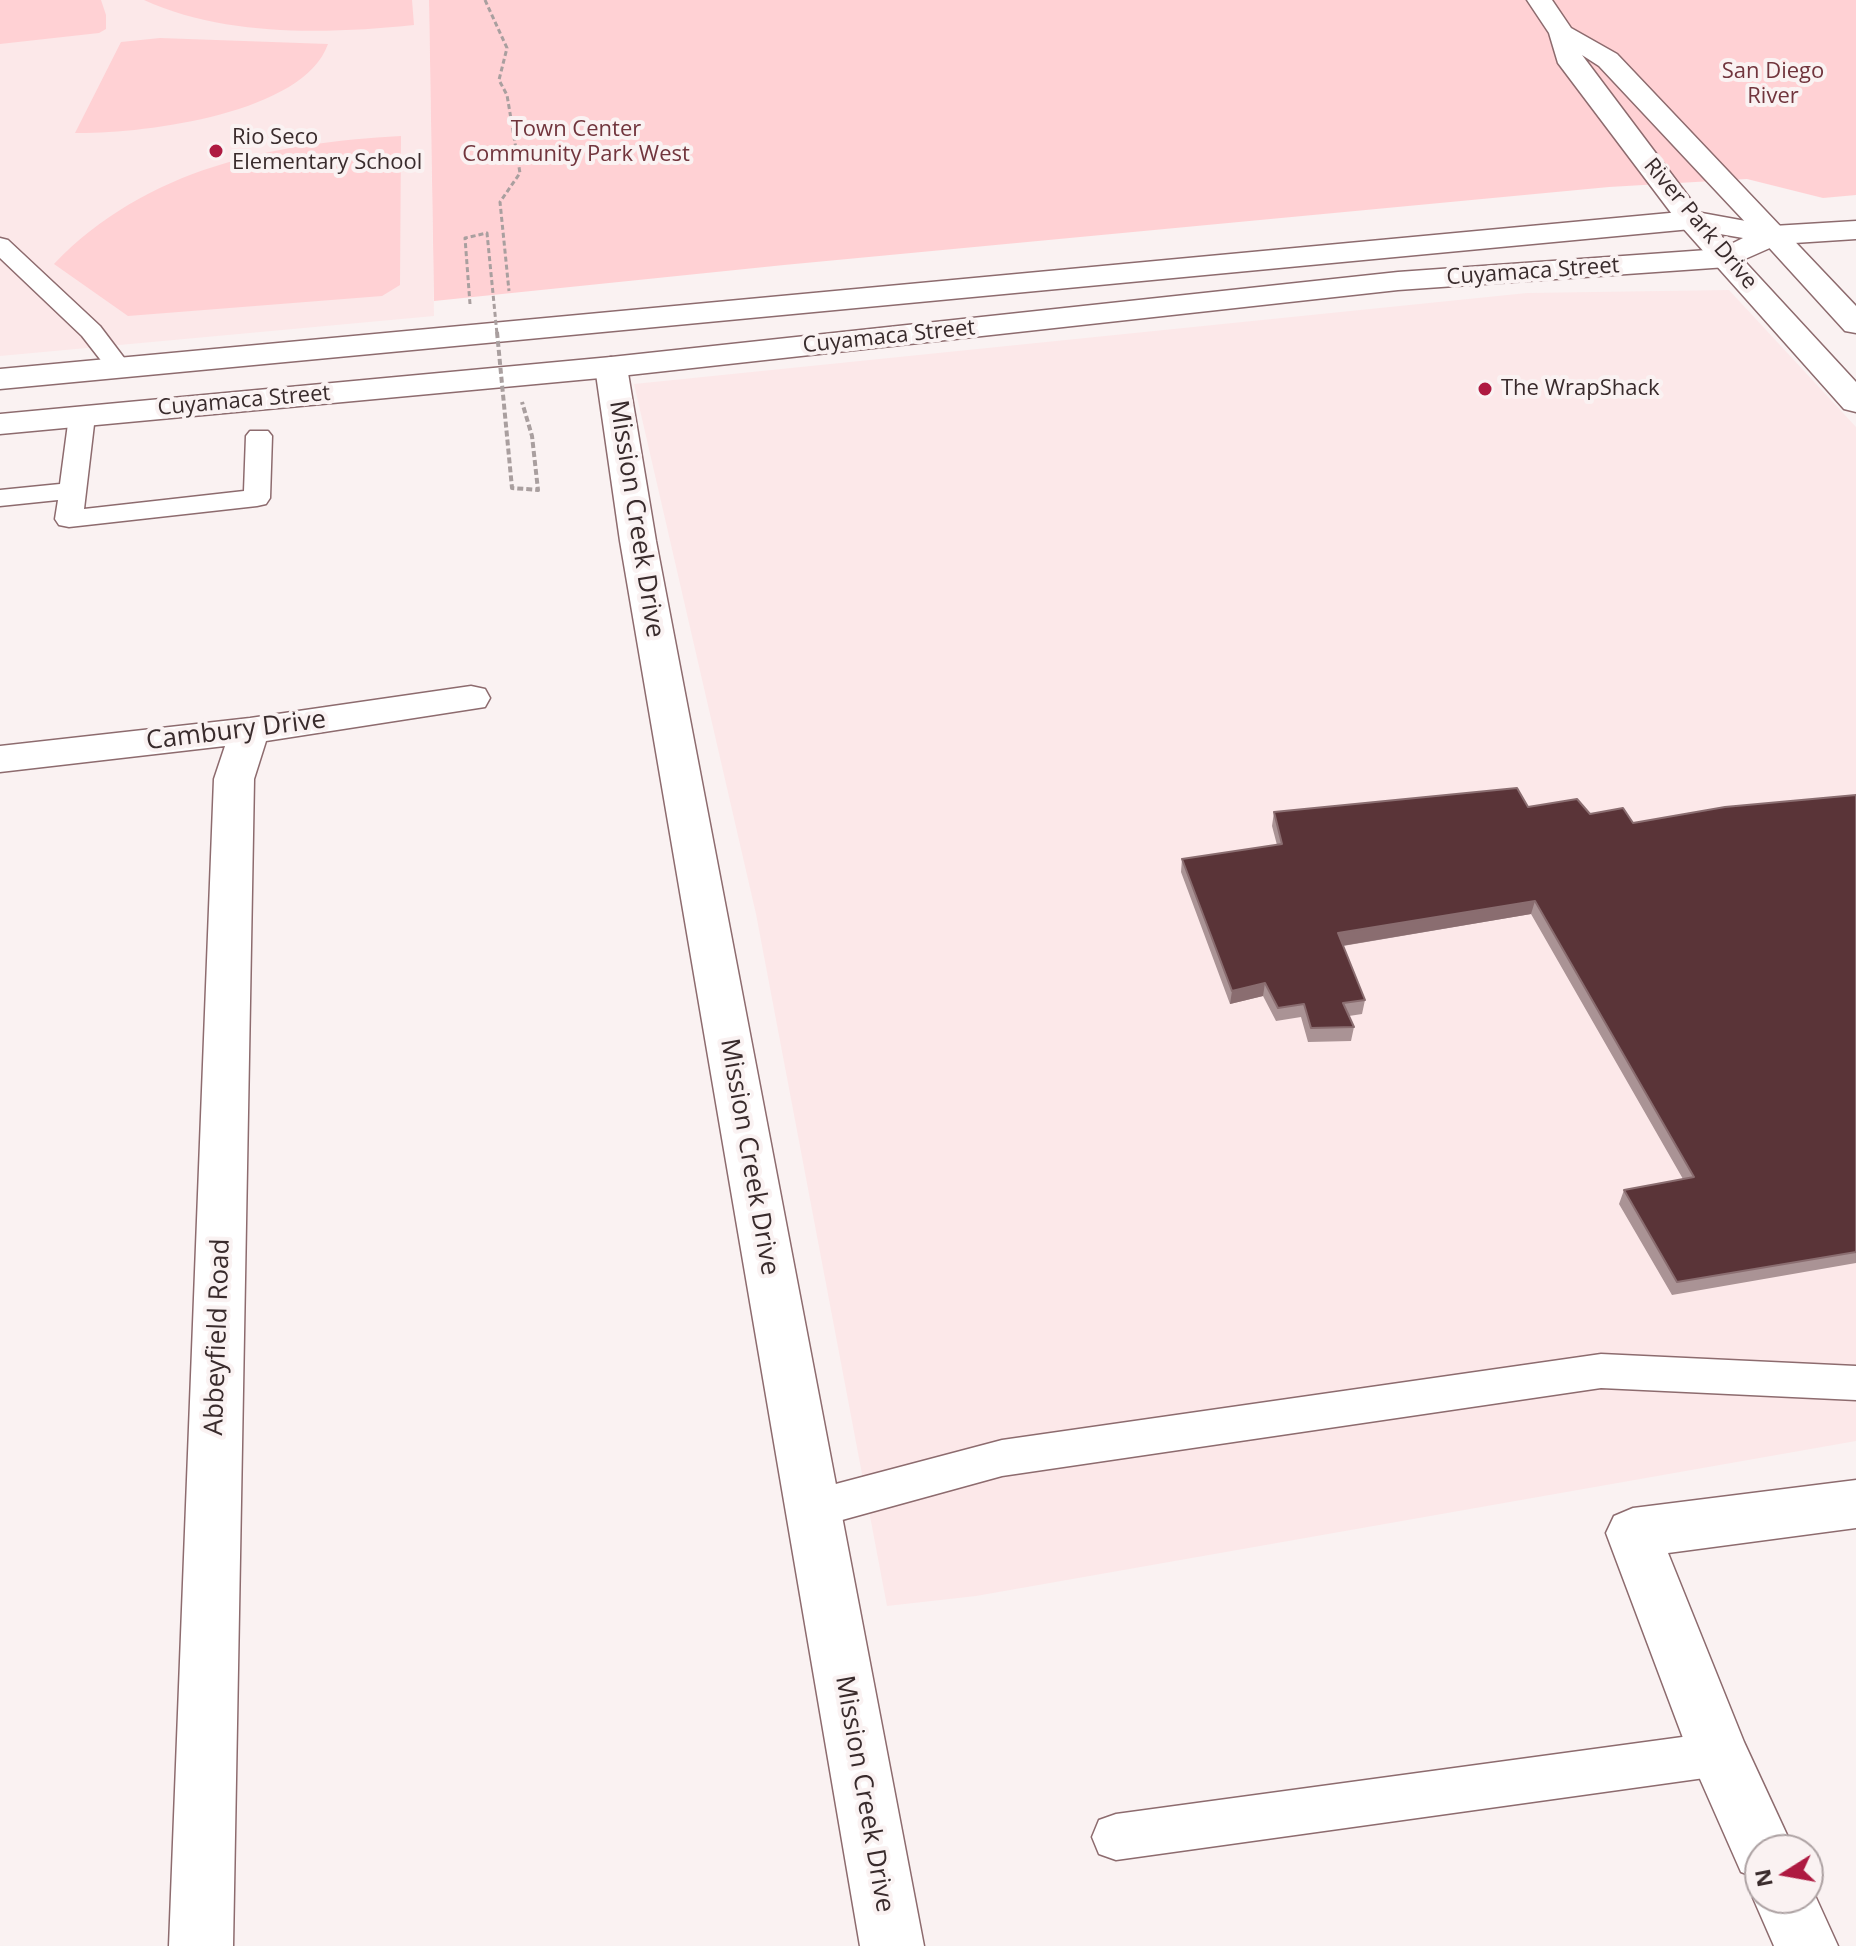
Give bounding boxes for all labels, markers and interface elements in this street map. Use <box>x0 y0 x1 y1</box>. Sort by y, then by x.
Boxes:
park label: San Diego River <box>1722 59 1824 110</box>
park label: Town Center Community Park West <box>462 117 690 168</box>
place label: Rio Seco Elementary School <box>232 125 422 176</box>
marker: Rio Seco Elementary School <box>207 142 225 160</box>
street label: River Park Drive <box>1638 153 1762 295</box>
street label: Cuyamaca Street <box>1446 253 1620 291</box>
street label: Cuyamaca Street <box>802 315 976 359</box>
place label: The WrapShack <box>1501 376 1660 402</box>
street label: Cuyamaca Street <box>157 380 331 422</box>
marker: The WrapShack <box>1476 380 1494 398</box>
street label: Mission Creek Drive <box>602 398 670 640</box>
street label: Cambury Drive <box>144 704 328 758</box>
street label: Mission Creek Drive <box>713 1036 785 1278</box>
street label: Abbeyfield Road <box>199 1238 237 1436</box>
street label: Mission Creek Drive <box>828 1673 900 1915</box>
north arrow <box>1744 1834 1824 1914</box>
text: N <box>1746 1867 1779 1890</box>

